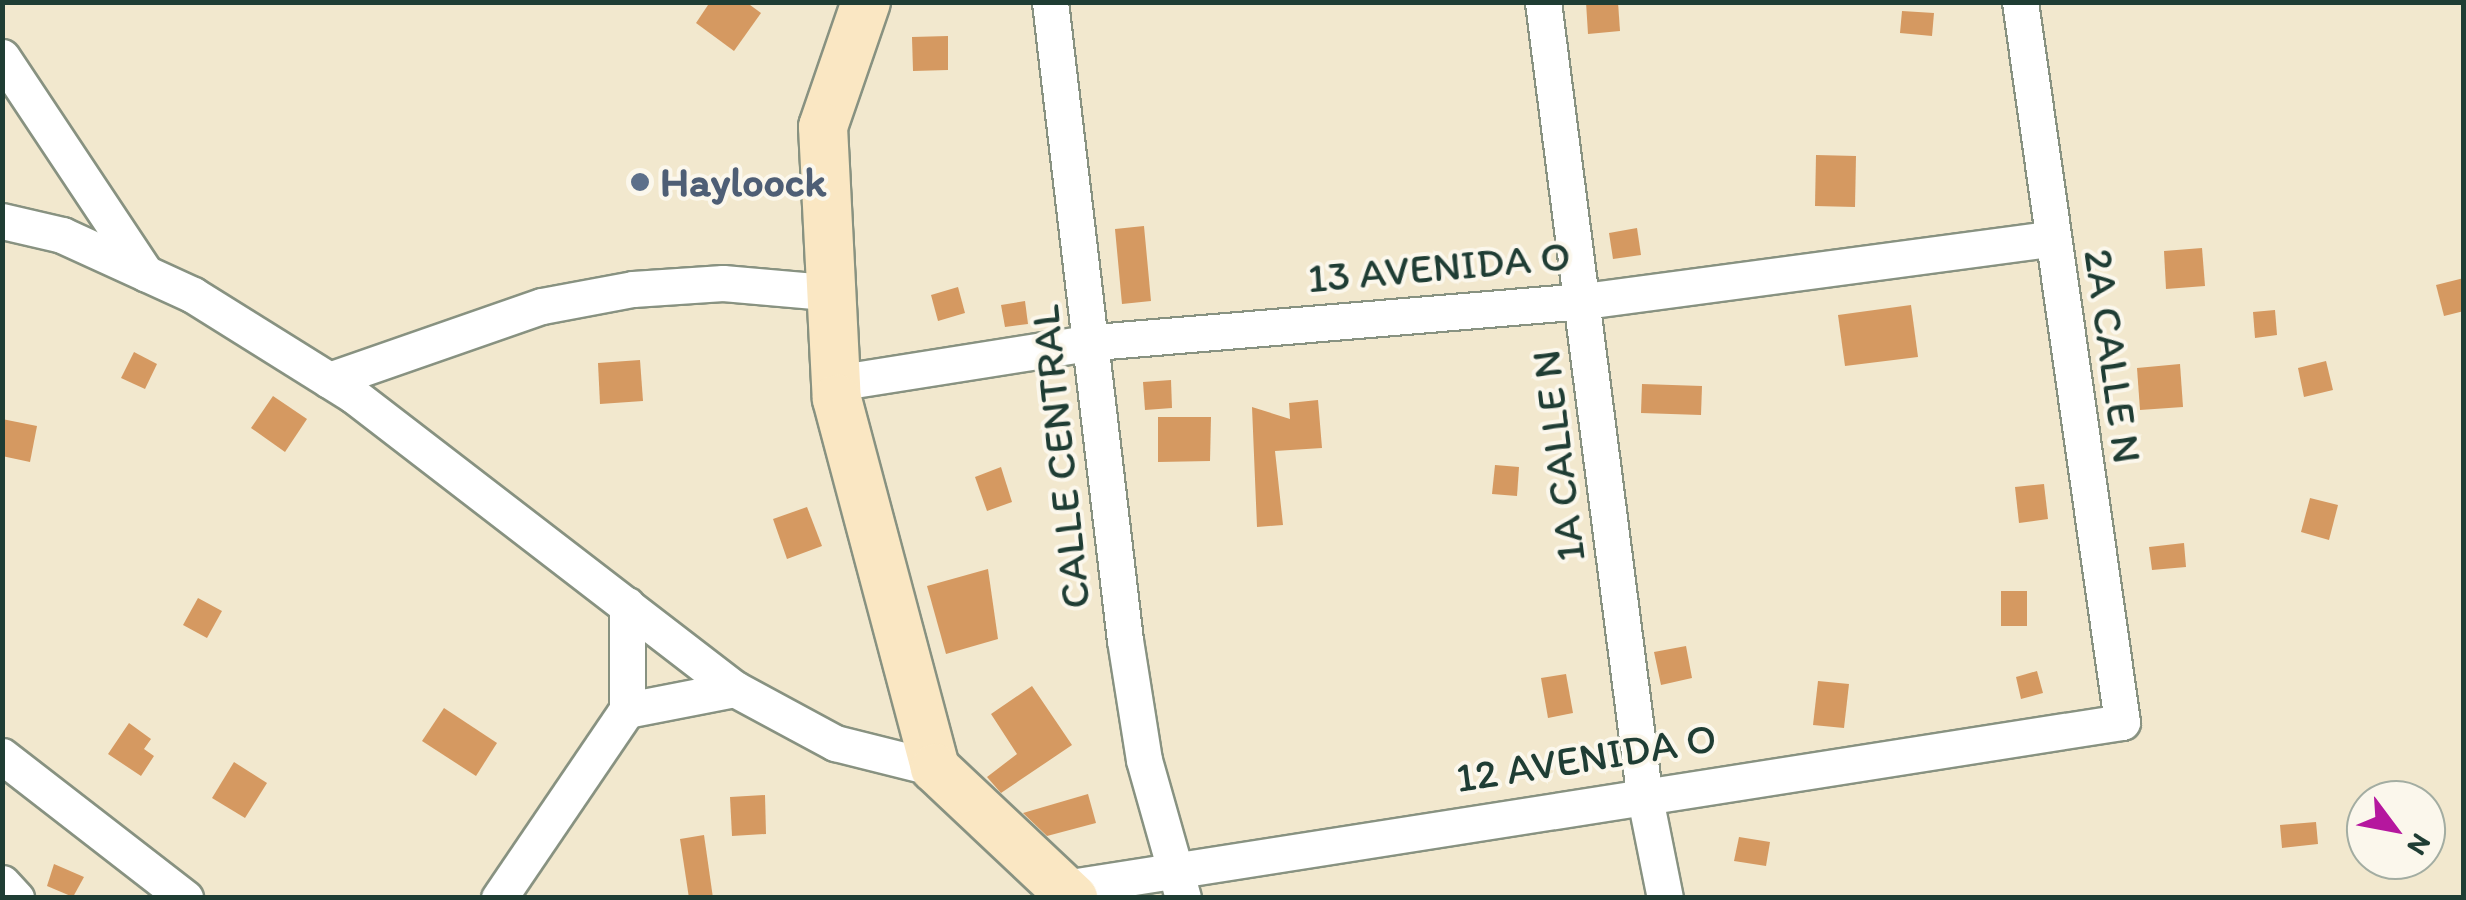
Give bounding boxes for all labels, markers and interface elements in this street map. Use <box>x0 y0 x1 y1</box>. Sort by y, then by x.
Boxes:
place label: Hayloock <box>660 157 826 207</box>
marker: Hayloock <box>629 171 651 193</box>
street label: 13 AVENIDA O <box>1305 230 1573 304</box>
street label: 2A CALLE N <box>2073 246 2153 466</box>
street label: CALLE CENTRAL <box>1019 303 1101 611</box>
street label: 1A CALLE N <box>1520 347 1596 565</box>
street label: 12 AVENIDA O <box>1452 713 1720 803</box>
north arrow <box>2346 780 2446 880</box>
text: N <box>2400 828 2439 862</box>

